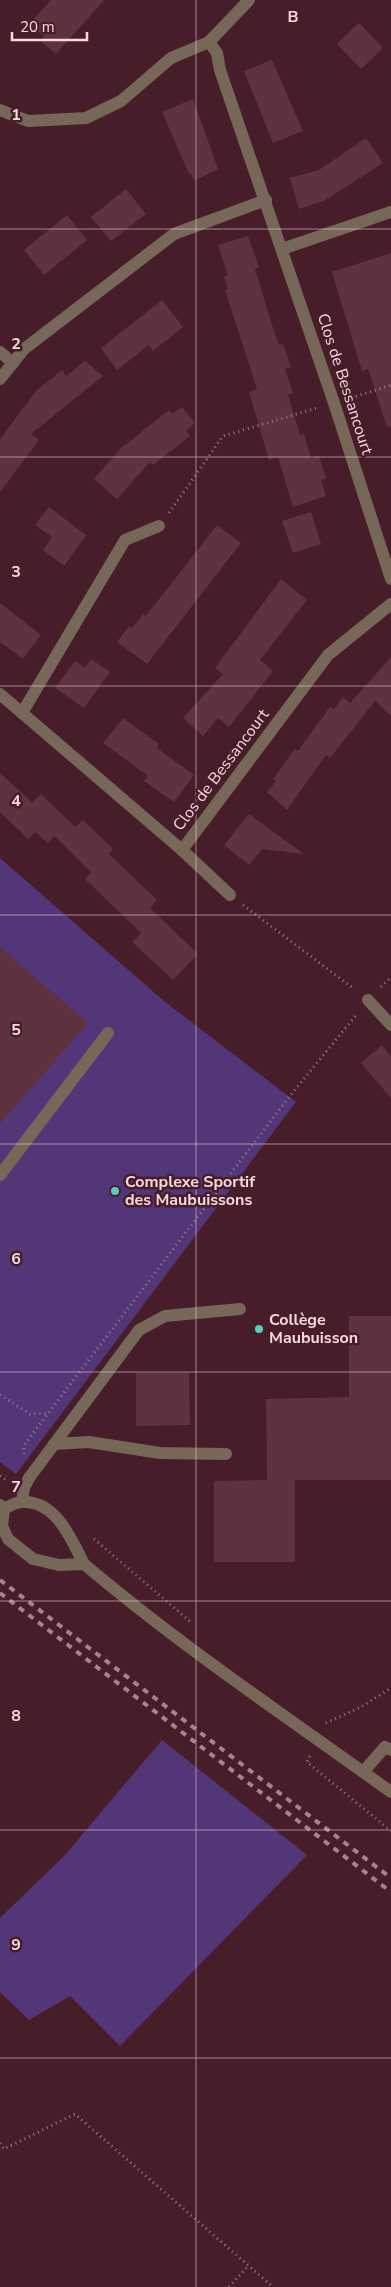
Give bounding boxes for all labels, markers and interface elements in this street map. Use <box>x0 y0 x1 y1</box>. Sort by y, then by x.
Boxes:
text: B <box>287 6 299 28</box>
scale bar <box>12 10 88 42</box>
text: 20 m <box>20 17 55 37</box>
text: 1 <box>11 104 21 126</box>
street label: Clos de Bessancourt <box>312 311 378 458</box>
text: 2 <box>11 333 21 355</box>
text: 3 <box>11 561 21 583</box>
street label: Clos de Bessancourt <box>168 704 274 835</box>
text: 4 <box>11 790 21 812</box>
text: 5 <box>11 1019 21 1041</box>
place label: Complexe Sportif des Maubuissons <box>125 1171 256 1211</box>
marker: Complexe Sportif des Maubuissons <box>109 1185 121 1197</box>
text: 6 <box>11 1248 21 1270</box>
place label: Collège Maubuisson <box>269 1309 358 1349</box>
marker: Collège Maubuisson <box>253 1323 265 1335</box>
text: 7 <box>11 1476 21 1498</box>
text: 8 <box>11 1705 21 1727</box>
text: 9 <box>11 1934 21 1956</box>

